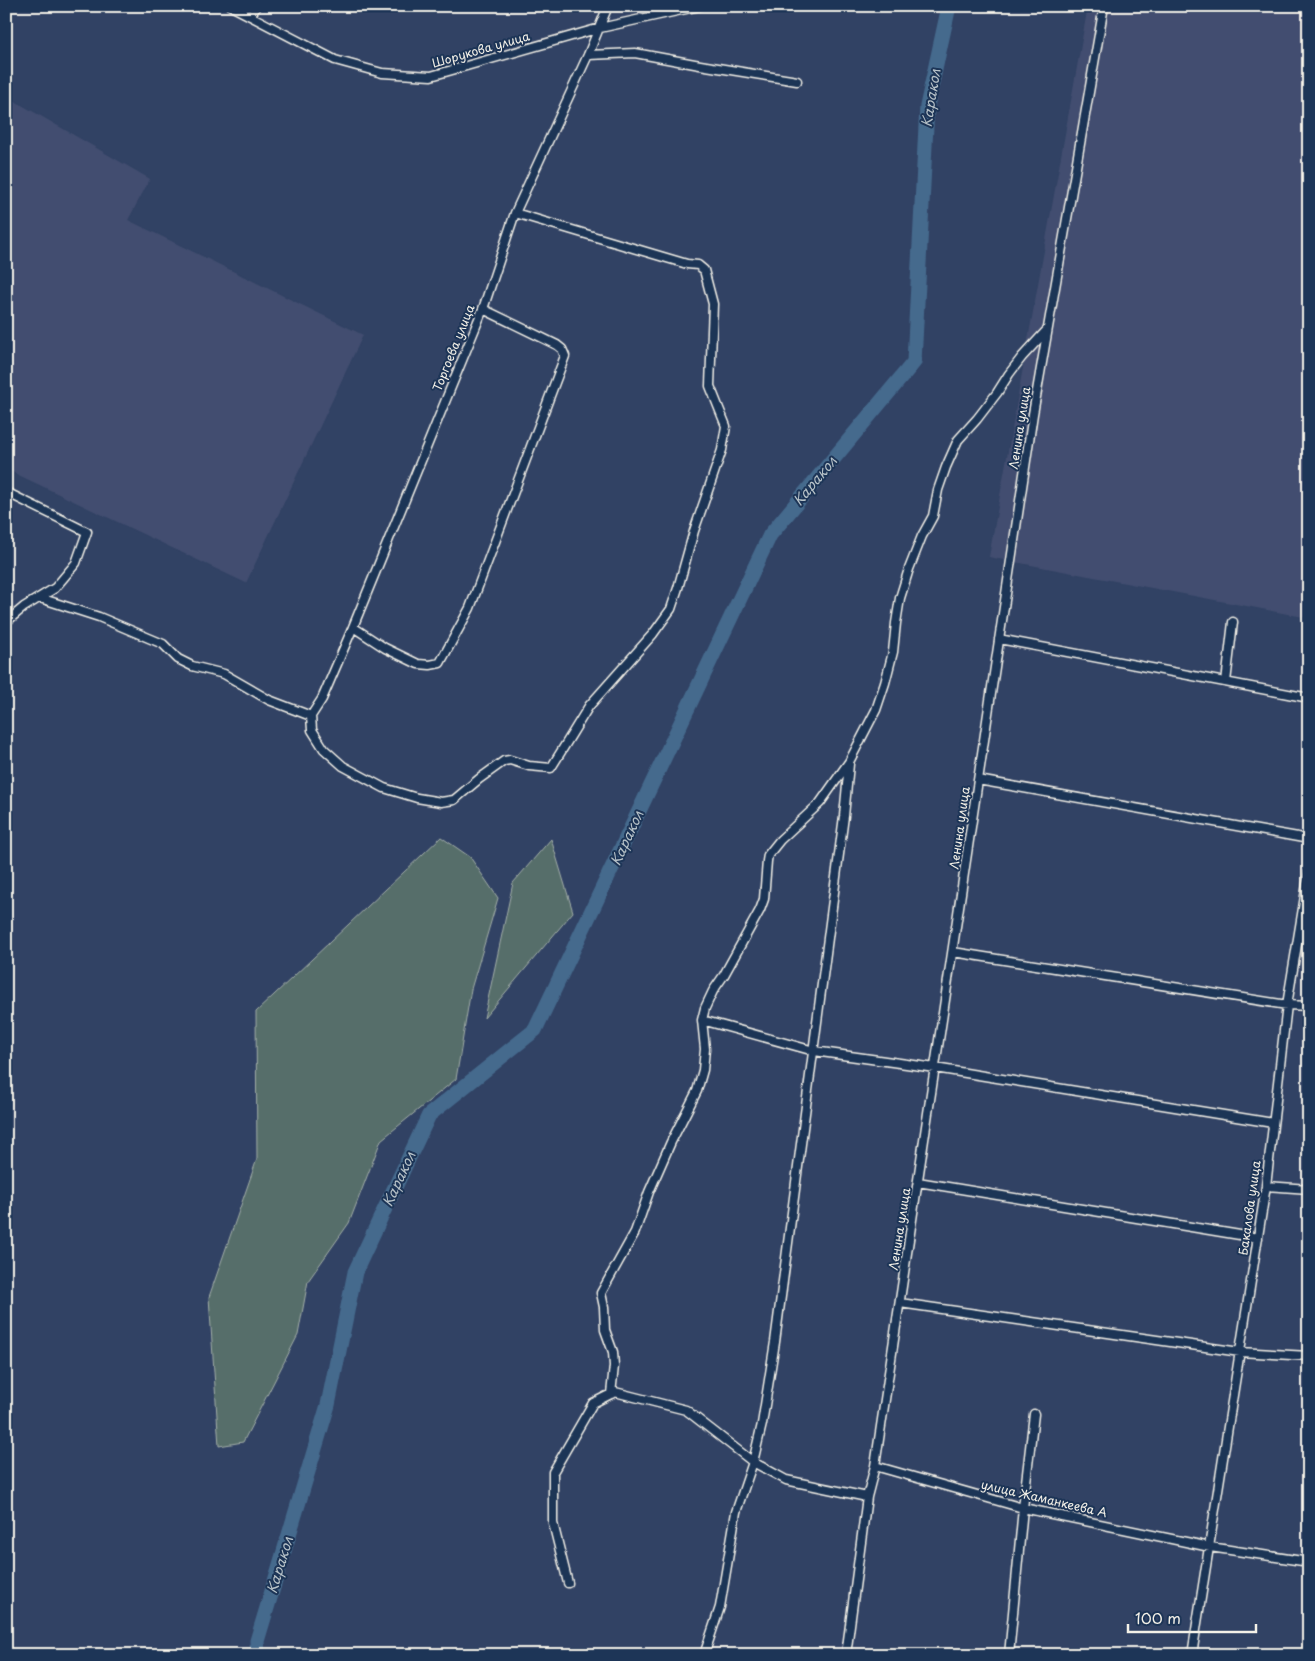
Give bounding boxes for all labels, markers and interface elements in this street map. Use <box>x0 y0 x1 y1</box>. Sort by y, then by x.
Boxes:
street label: Шорукова улица <box>430 26 532 72</box>
water label: Каракол <box>916 67 945 128</box>
street label: Торгоева улица <box>428 301 479 394</box>
street label: Ленина улица <box>1004 385 1034 470</box>
water label: Каракол <box>788 451 841 510</box>
street label: Ленина улица <box>944 785 974 870</box>
water label: Каракол <box>605 807 648 869</box>
water label: Каракол <box>377 1148 420 1210</box>
street label: Бакалова улица <box>1233 1159 1265 1256</box>
street label: Ленина улица <box>884 1186 914 1271</box>
street label: улица Жаманкеева А <box>979 1475 1109 1521</box>
water label: Каракол <box>261 1534 298 1596</box>
scale bar <box>1128 1601 1255 1633</box>
text: 100 m <box>1135 1606 1181 1629</box>

